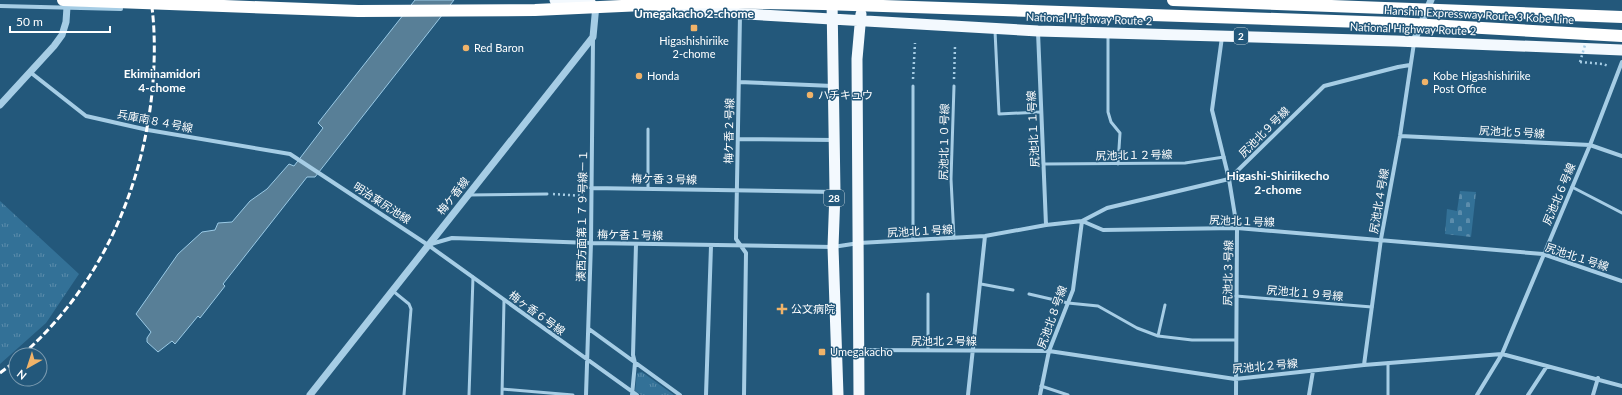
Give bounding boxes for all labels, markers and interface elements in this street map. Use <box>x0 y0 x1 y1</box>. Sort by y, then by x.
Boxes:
street label: Hanshin Expressway Route 3 Kobe Line <box>1384 3 1575 26</box>
district label: Umegakacho 2-chome <box>634 6 754 21</box>
scale bar <box>10 8 110 34</box>
street label: National Highway Route 2 <box>1026 10 1152 27</box>
text: 50 m <box>16 14 43 29</box>
street label: National Highway Route 2 <box>1350 20 1476 37</box>
marker: Higashishiriike 2-chome <box>689 23 699 33</box>
road number: 2 <box>1234 28 1248 44</box>
place label: Higashishiriike 2-chome <box>659 34 729 60</box>
place label: Red Baron <box>474 41 524 54</box>
marker: Red Baron <box>461 43 471 53</box>
district label: Ekiminamidori 4-chome <box>124 66 200 95</box>
place label: Honda <box>647 69 679 82</box>
place label: Kobe Higashishiriike Post Office <box>1433 69 1531 95</box>
marker: Honda <box>634 71 644 81</box>
marker: Kobe Higashishiriike Post Office <box>1420 77 1430 87</box>
place label: ハチキュウ <box>818 88 873 101</box>
marker: ハチキュウ <box>805 90 815 100</box>
street label: 尻池北１１号線 <box>1024 90 1041 168</box>
street label: 梅ケ香２号線 <box>721 98 736 164</box>
street label: 尻池北１０号線 <box>936 103 951 181</box>
street label: 尻池北９号線 <box>1236 104 1292 160</box>
street label: 兵庫南８４号線 <box>116 107 194 134</box>
street label: 尻池北５号線 <box>1479 123 1545 140</box>
street label: 尻池北１２号線 <box>1095 147 1173 162</box>
street label: 湊西方面第１７９号線－１ <box>574 150 589 282</box>
street label: 尻池北６号線 <box>1540 161 1577 227</box>
street label: 尻池北４号線 <box>1366 167 1391 235</box>
district label: Higashi-Shiriikecho 2-chome <box>1226 168 1330 197</box>
street label: 梅ケ香３号線 <box>631 171 697 186</box>
street label: 梅ケ香線 <box>434 174 471 217</box>
street label: 明治東尻池線 <box>351 179 413 226</box>
road number: 28 <box>824 190 844 206</box>
street label: 尻池北１号線 <box>1209 213 1275 228</box>
street label: 尻池北１号線 <box>887 222 953 239</box>
street label: 梅ケ香１号線 <box>597 227 663 242</box>
street label: 尻池北３号線 <box>1220 240 1235 306</box>
street label: 尻池北１号線 <box>1544 240 1611 273</box>
street label: 尻池北１９号線 <box>1266 283 1344 302</box>
street label: 尻池北８号線 <box>1034 284 1069 350</box>
street label: 梅ヶ香６号線 <box>507 288 568 337</box>
place label: 公文病院 <box>791 302 835 315</box>
marker: 公文病院 <box>776 303 788 315</box>
street label: 尻池北２号線 <box>911 334 977 347</box>
place label: Umegakacho <box>830 345 893 358</box>
north arrow <box>8 347 48 387</box>
marker: Umegakacho <box>817 347 827 357</box>
street label: 尻池北２号線 <box>1232 356 1298 375</box>
text: N <box>14 367 29 383</box>

